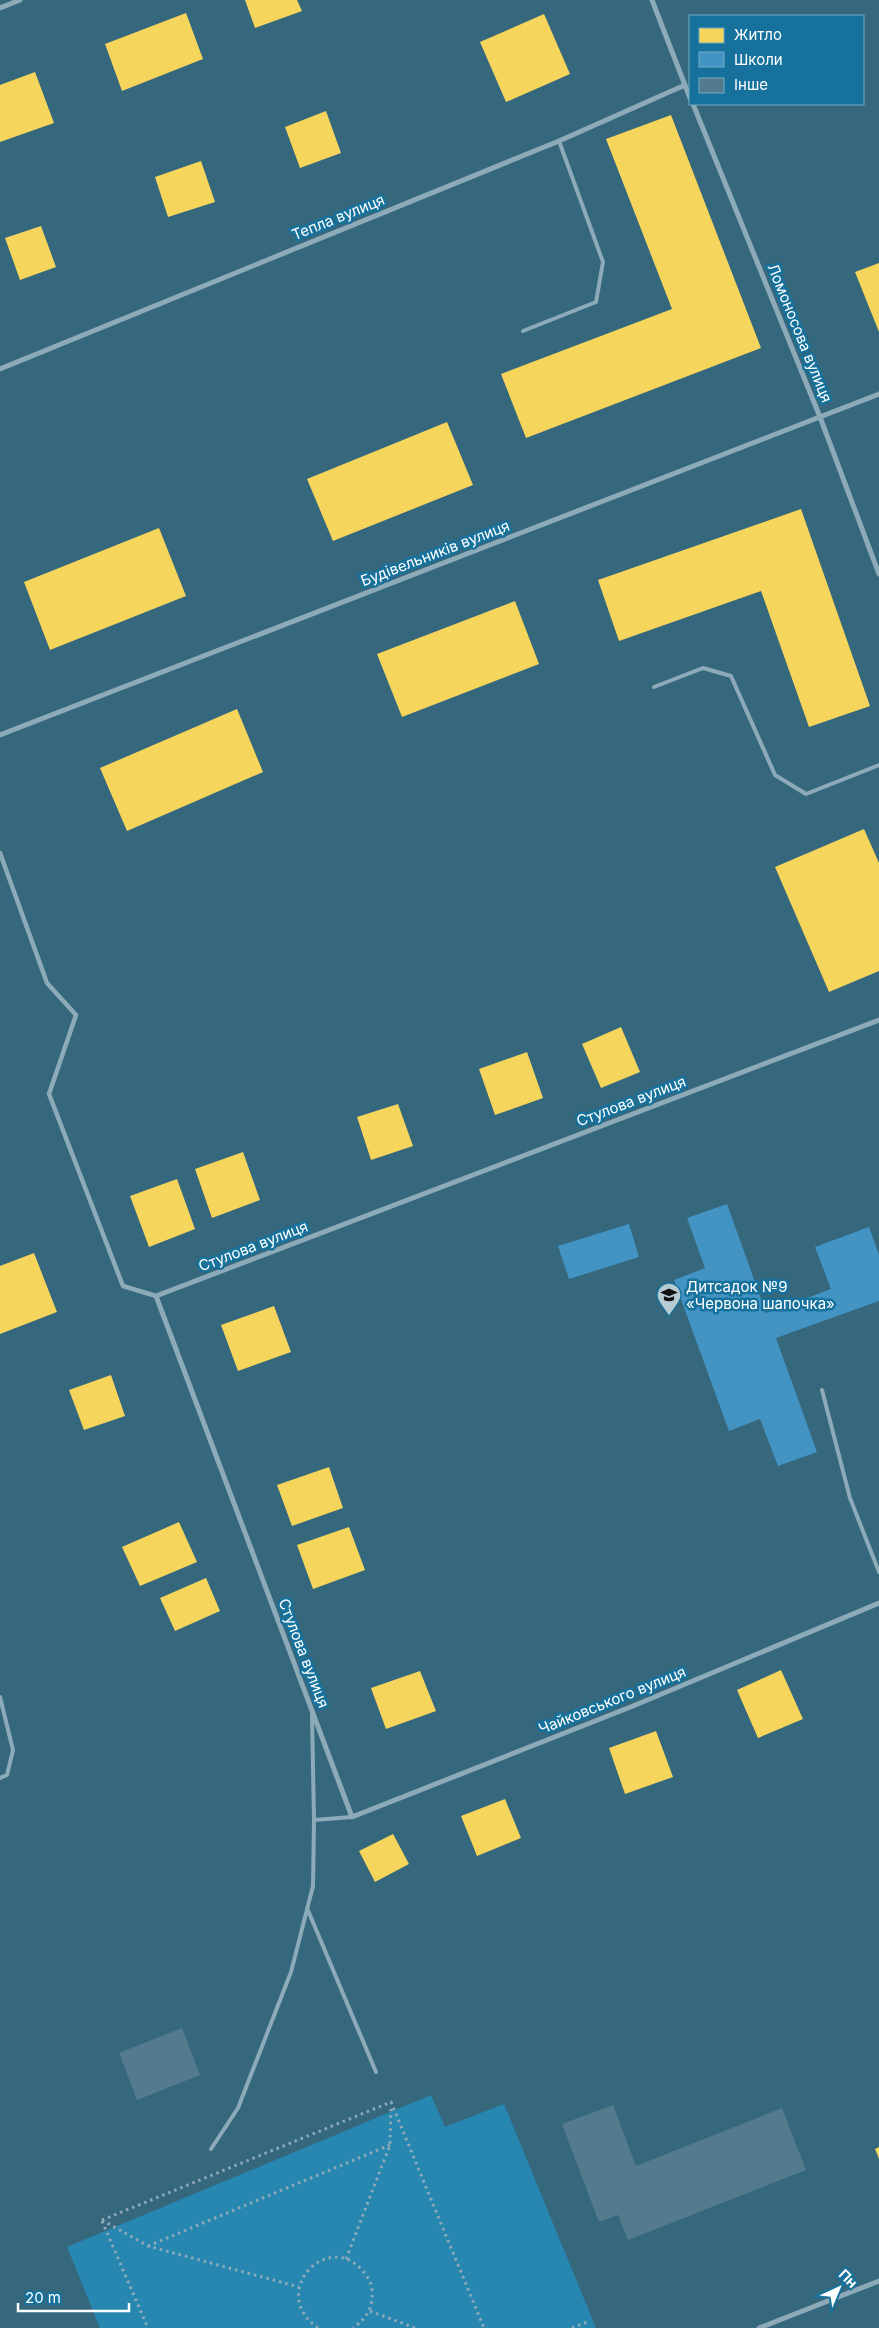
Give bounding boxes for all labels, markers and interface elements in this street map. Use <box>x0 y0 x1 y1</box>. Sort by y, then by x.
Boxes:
legend <box>689 15 864 105</box>
text: Житло <box>734 25 782 44</box>
text: Школи <box>734 50 783 69</box>
text: Інше <box>734 75 768 94</box>
street label: Тепла вулиця <box>289 190 387 244</box>
street label: Ломоносова вулиця <box>763 261 837 405</box>
street label: Будівельників вулиця <box>358 516 512 590</box>
street label: Стулова вулиця <box>574 1071 688 1131</box>
street label: Стулова вулиця <box>196 1216 310 1276</box>
place label: Дитсадок №9 «Червона шапочка» <box>686 1277 835 1313</box>
school or university icon: Дитсадок №9 «Червона шапочка» <box>656 1282 682 1316</box>
street label: Стулова вулиця <box>274 1596 334 1710</box>
street label: Чайковського вулиця <box>536 1662 688 1738</box>
north arrow <box>814 2263 864 2313</box>
text: Пн <box>836 2266 861 2291</box>
scale bar <box>18 2280 129 2312</box>
text: 20 m <box>25 2288 61 2307</box>

